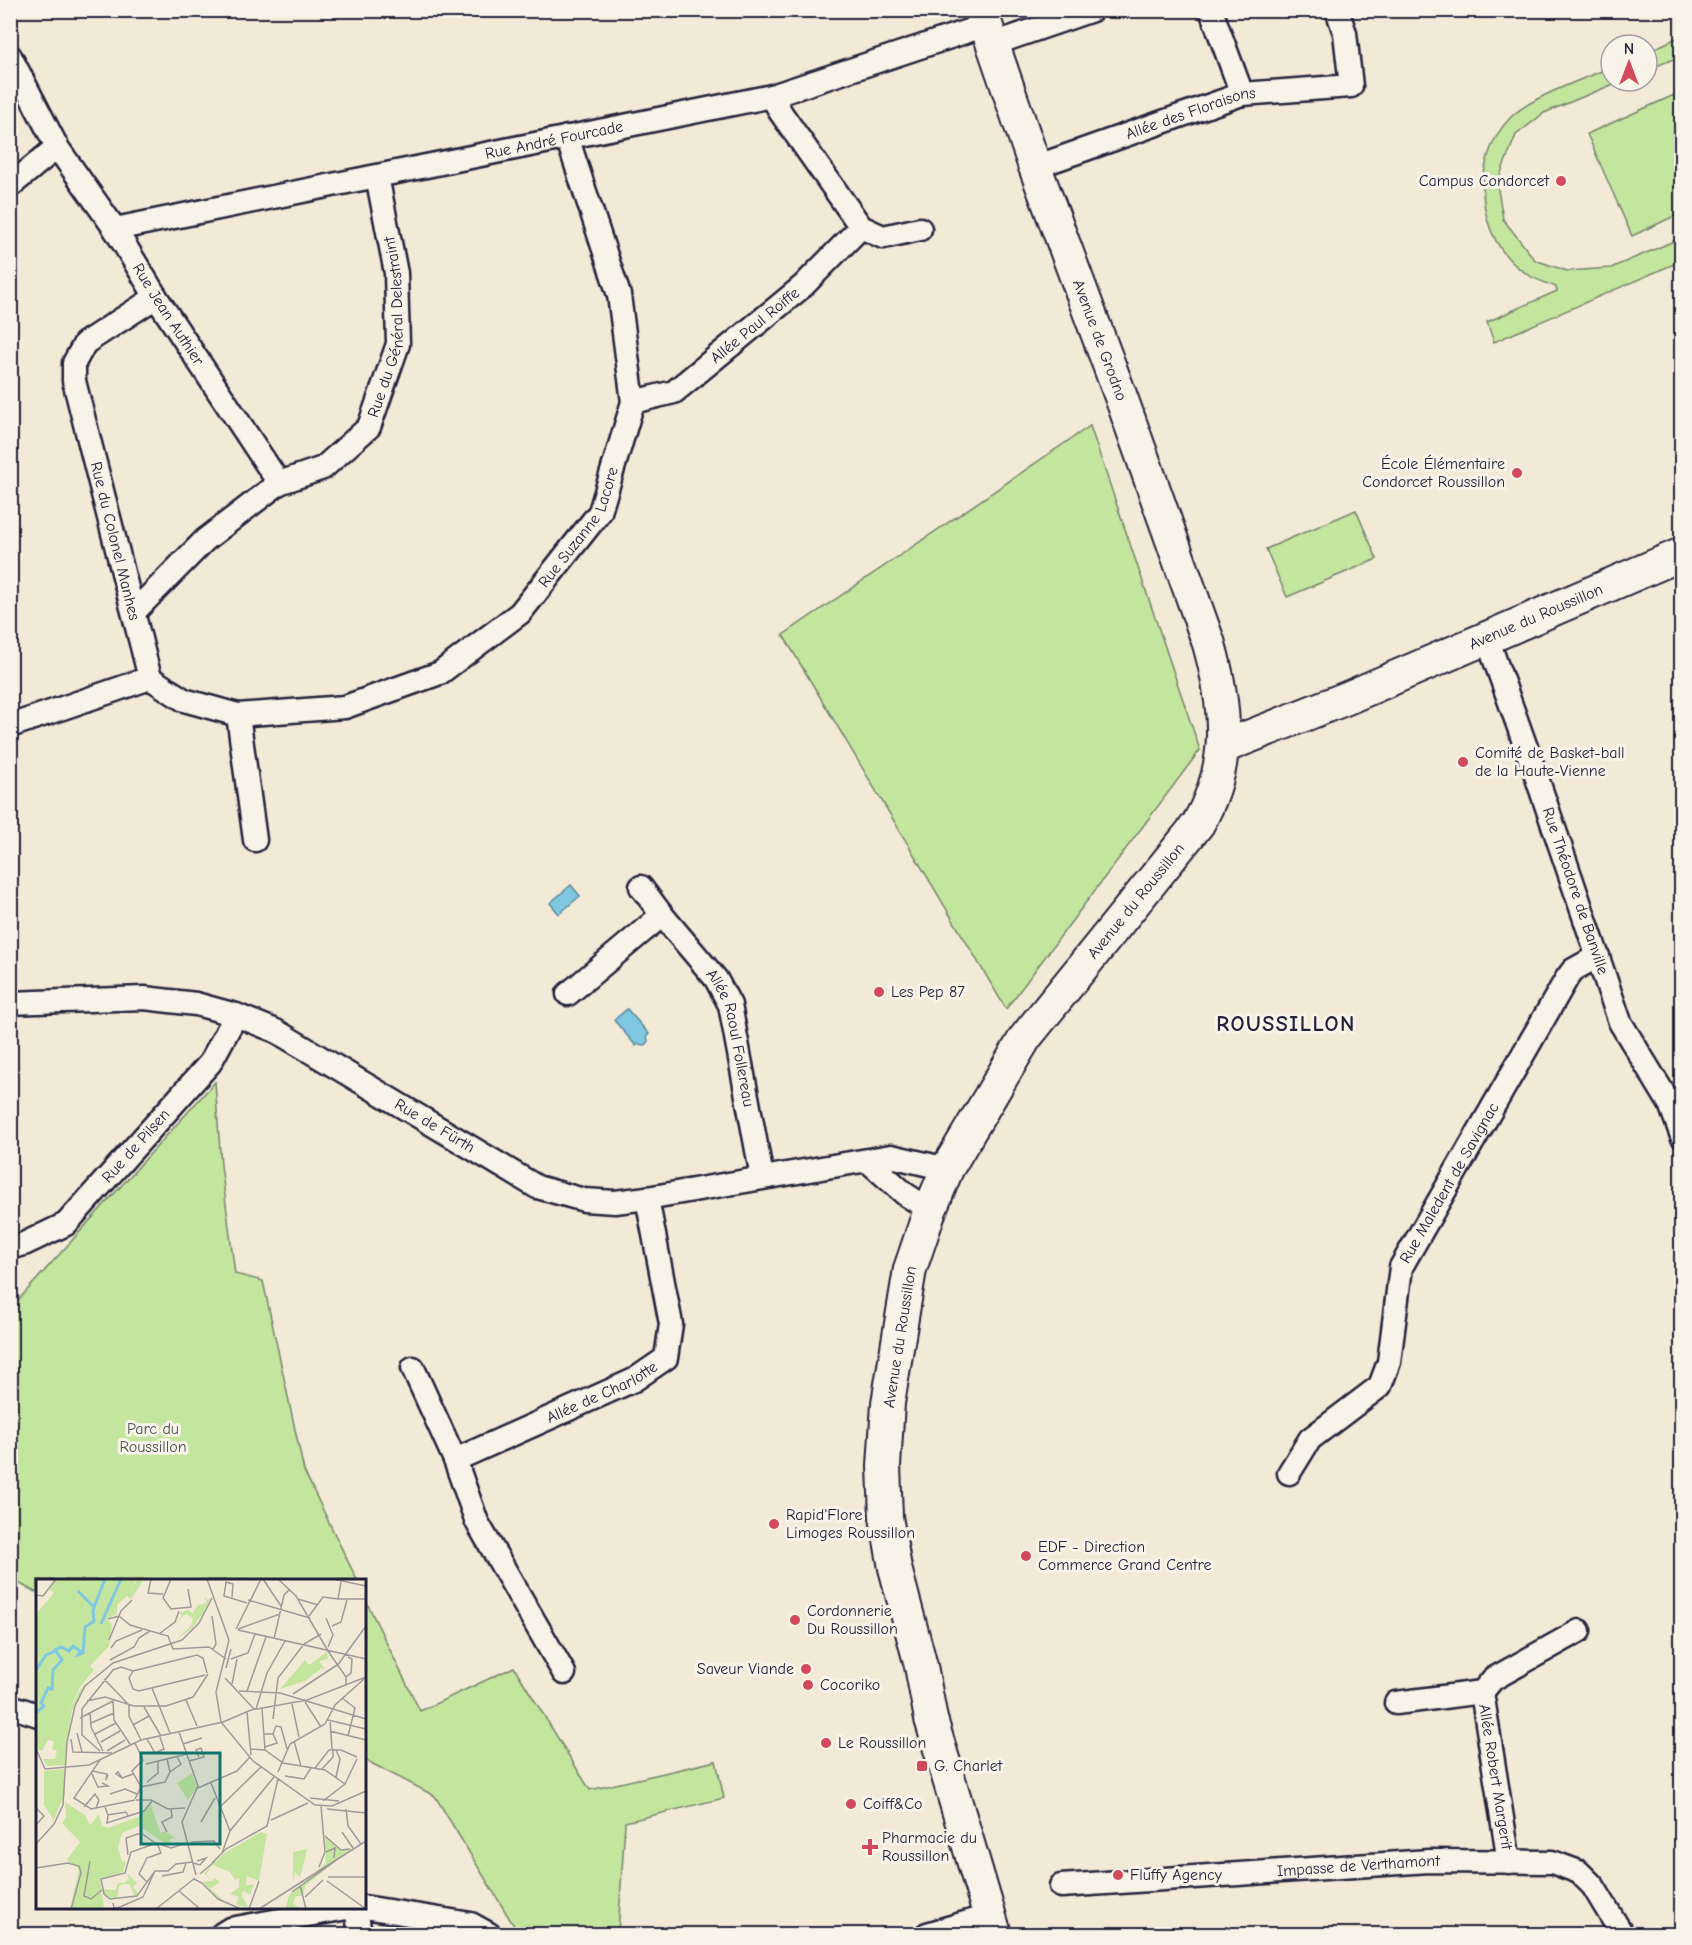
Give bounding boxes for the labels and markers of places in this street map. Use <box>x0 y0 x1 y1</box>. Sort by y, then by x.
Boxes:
place label: Campus Condorcet <box>1419 172 1549 190</box>
marker: Campus Condorcet <box>1554 174 1568 188</box>
place label: École Élémentaire Condorcet Roussillon <box>1362 454 1505 491</box>
marker: École Élémentaire Condorcet Roussillon <box>1510 466 1524 480</box>
place label: Comité de Basket-ball de la Haute-Vienne <box>1475 744 1625 780</box>
marker: Comité de Basket-ball de la Haute-Vienne <box>1456 755 1470 769</box>
place label: Les Pep 87 <box>891 983 965 1001</box>
marker: Les Pep 87 <box>872 985 886 999</box>
place label: Rapid'Flore Limoges Roussillon <box>786 1506 915 1542</box>
marker: Rapid'Flore Limoges Roussillon <box>767 1517 781 1531</box>
place label: EDF - Direction Commerce Grand Centre <box>1038 1538 1211 1574</box>
marker: EDF - Direction Commerce Grand Centre <box>1019 1549 1033 1563</box>
place label: Cordonnerie Du Roussillon <box>807 1602 898 1638</box>
marker: Cordonnerie Du Roussillon <box>788 1613 802 1627</box>
place label: Saveur Viande <box>697 1660 794 1678</box>
marker: Saveur Viande <box>799 1662 813 1676</box>
place label: Cocoriko <box>820 1676 880 1694</box>
marker: Cocoriko <box>801 1678 815 1692</box>
place label: Le Roussillon <box>838 1734 926 1752</box>
marker: Le Roussillon <box>819 1736 833 1750</box>
place label: G. Charlet <box>934 1757 1003 1775</box>
marker: G. Charlet <box>915 1759 929 1773</box>
place label: Coiff&Co <box>863 1795 922 1813</box>
marker: Coiff&Co <box>844 1797 858 1811</box>
place label: Pharmacie du Roussillon <box>882 1829 977 1865</box>
marker: Pharmacie du Roussillon <box>863 1840 877 1854</box>
place label: Fluffy Agency <box>1130 1866 1223 1884</box>
marker: Fluffy Agency <box>1111 1868 1125 1882</box>

